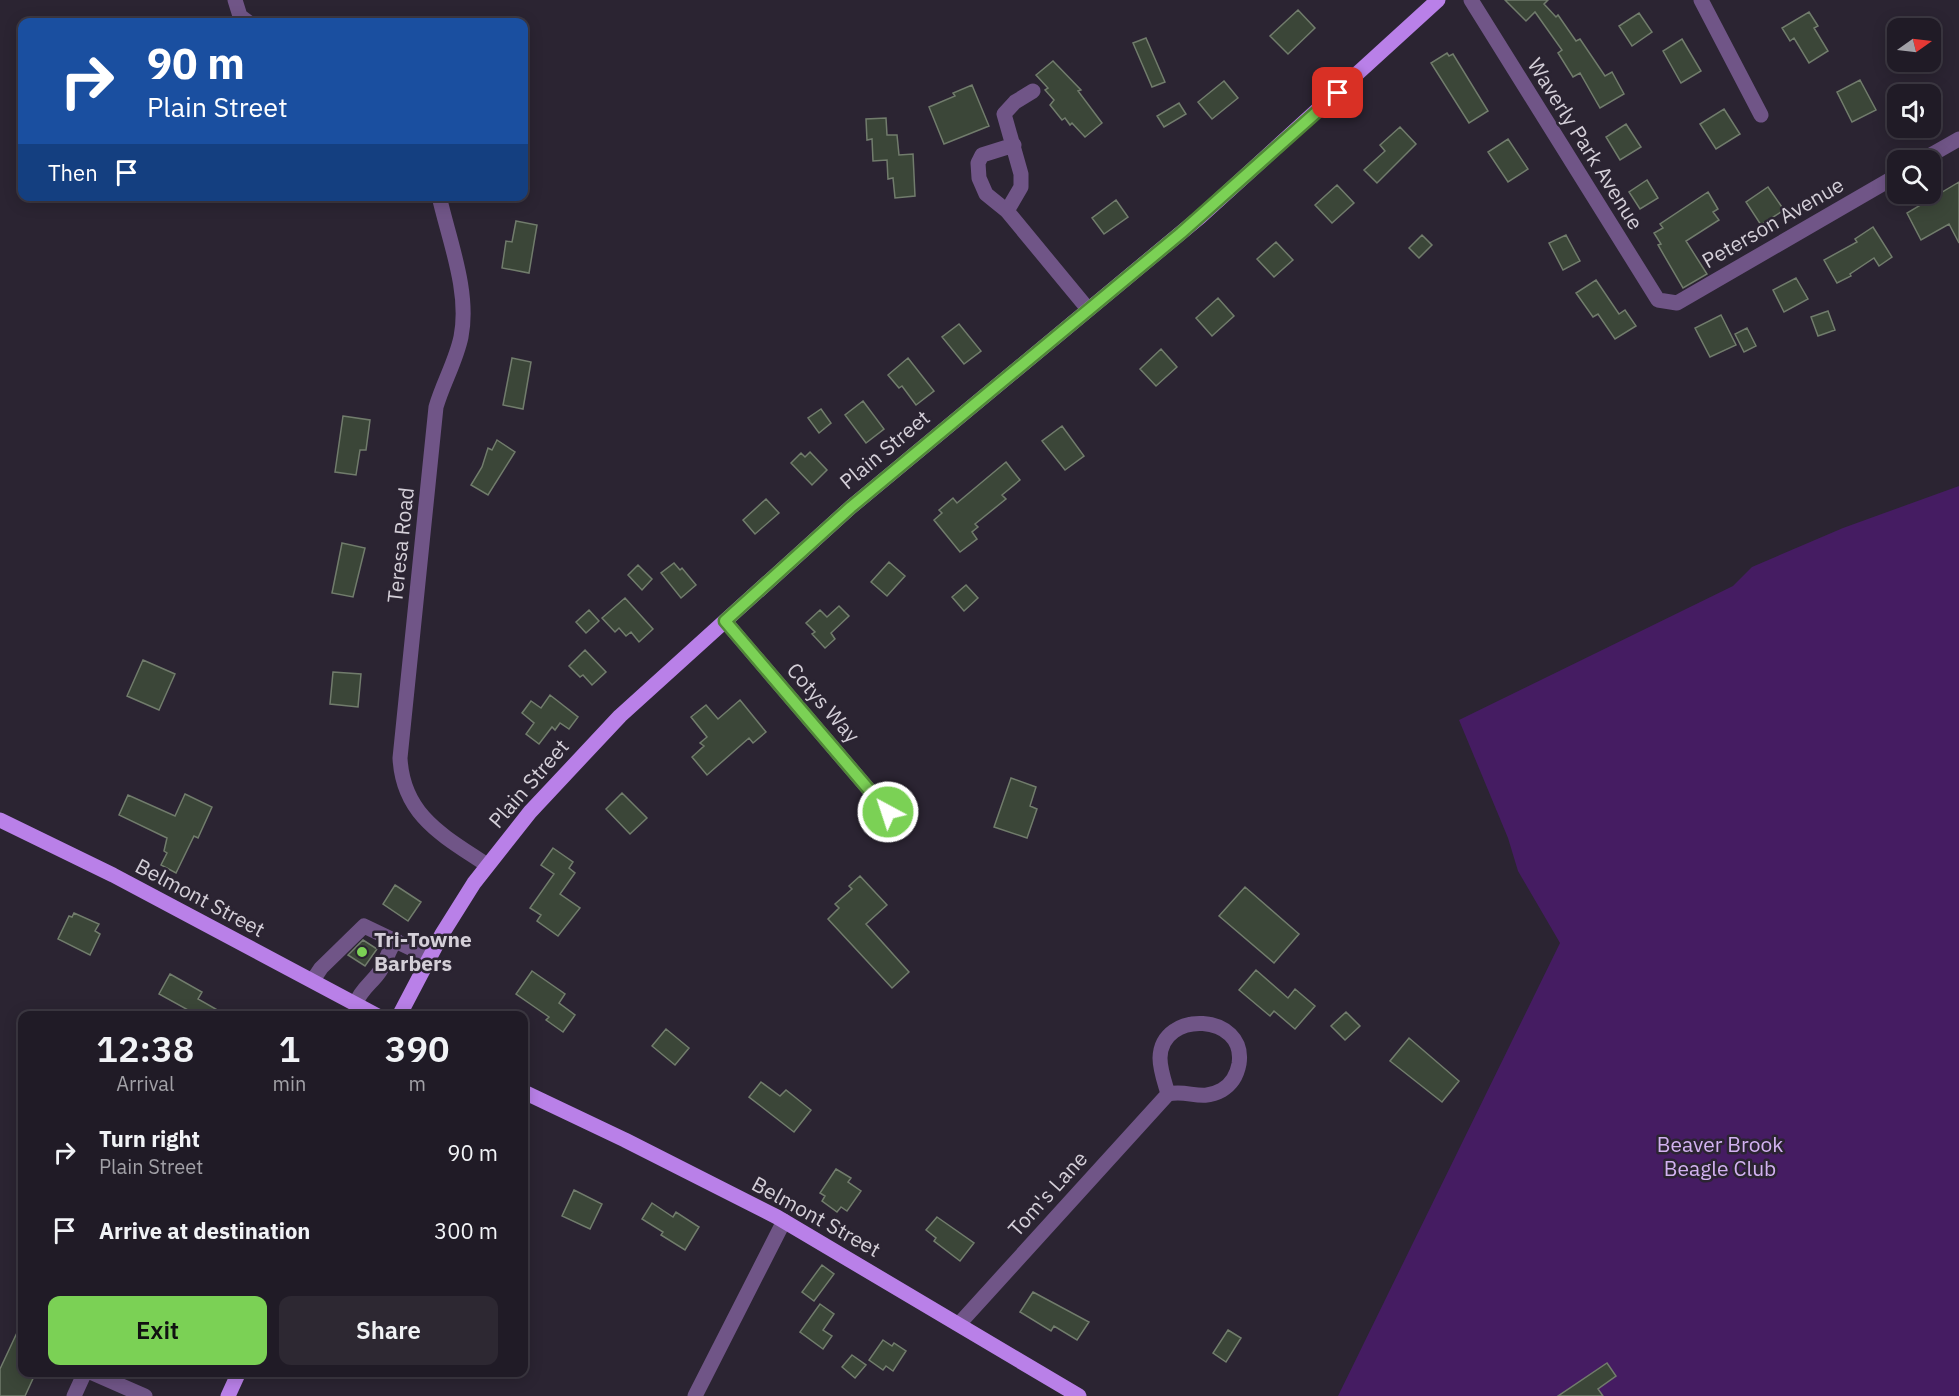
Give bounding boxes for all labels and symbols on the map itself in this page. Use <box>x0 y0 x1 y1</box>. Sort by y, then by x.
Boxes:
north arrow <box>1887 18 1941 72</box>
street label: Waverly Park Avenue <box>1522 52 1650 235</box>
pin <box>1312 67 1363 118</box>
street label: Peterson Avenue <box>1696 170 1849 274</box>
street label: Plain Street <box>833 403 935 495</box>
street label: Teresa Road <box>380 486 420 604</box>
street label: Cotys Way <box>781 656 867 749</box>
street label: Plain Street <box>482 733 575 834</box>
position arrow <box>856 780 920 844</box>
street label: Belmont Street <box>131 851 270 943</box>
place label: Tri-Towne Barbers <box>374 925 472 977</box>
marker: Tri-Towne Barbers <box>355 945 369 959</box>
park label: Beaver Brook Beagle Club <box>1657 1130 1783 1182</box>
street label: Tom's Lane <box>1001 1145 1093 1242</box>
street label: Belmont Street <box>747 1169 886 1263</box>

